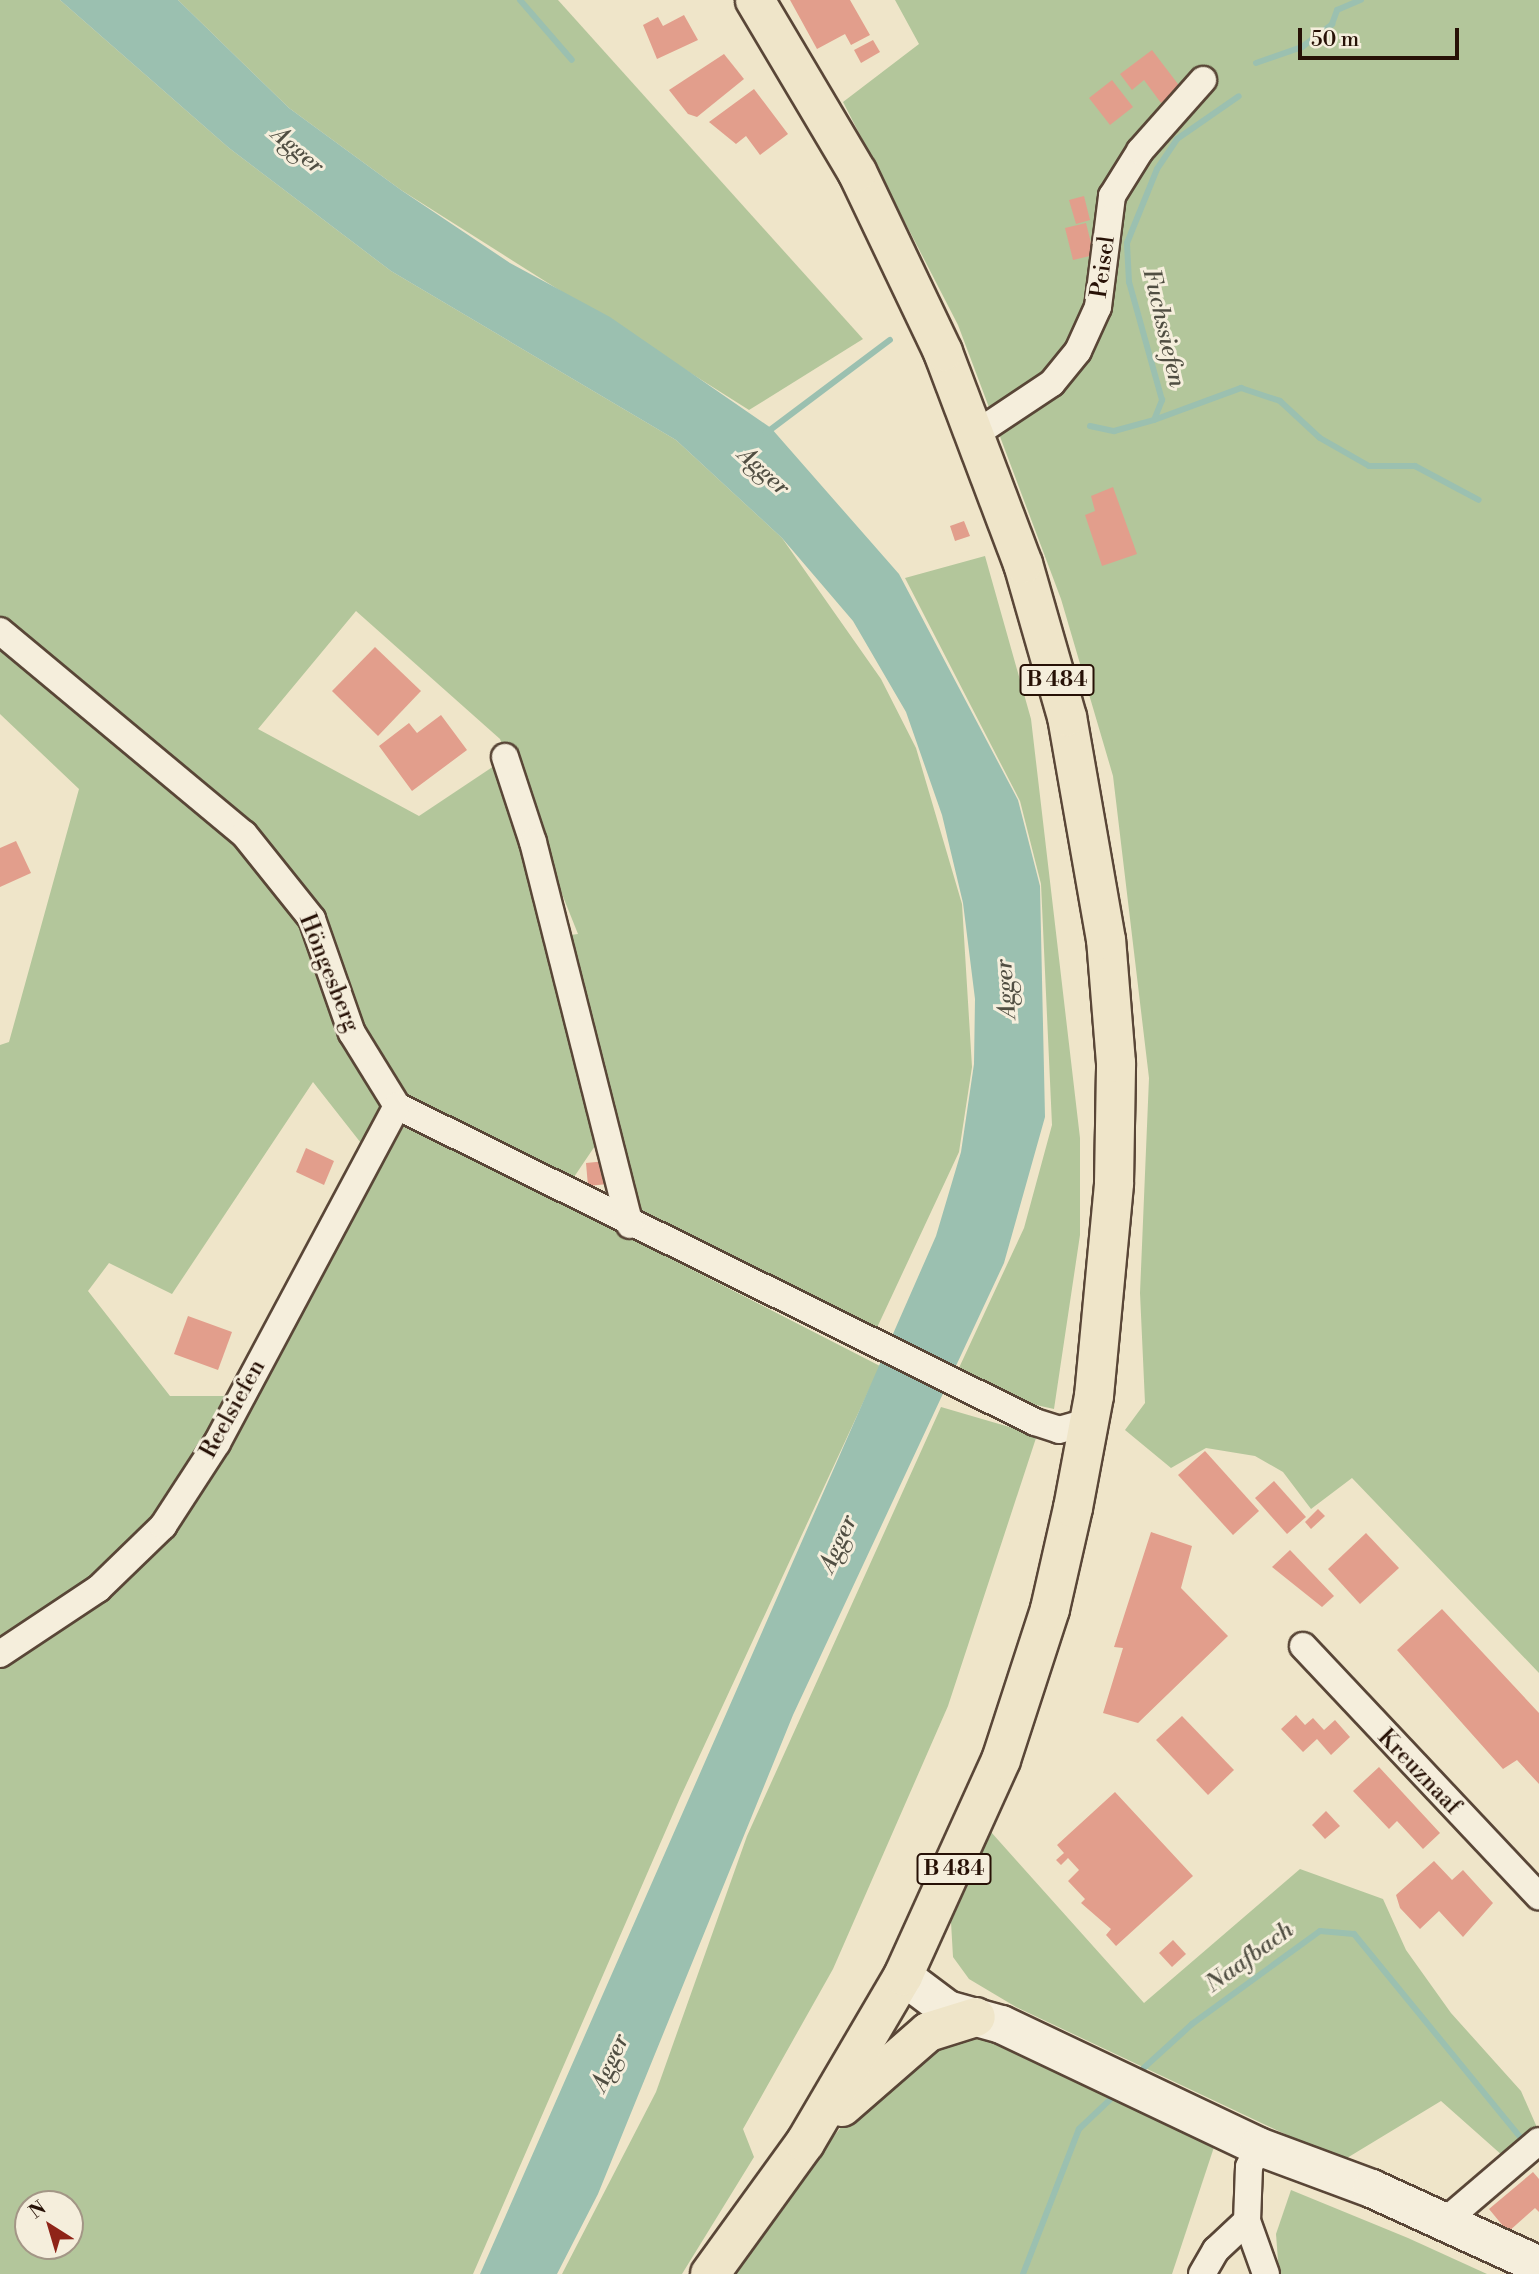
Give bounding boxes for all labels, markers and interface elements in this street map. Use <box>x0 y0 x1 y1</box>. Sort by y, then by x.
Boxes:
scale bar <box>1301 14 1462 58</box>
text: 50 m <box>1311 27 1359 53</box>
water label: Agger <box>265 121 329 181</box>
street label: Peisel <box>1085 234 1121 300</box>
water label: Fuchssiefen <box>1135 266 1191 390</box>
water label: Agger <box>731 441 795 503</box>
road number: B 484 <box>1018 662 1096 698</box>
street label: Höngesberg <box>293 910 365 1036</box>
water label: Agger <box>991 958 1023 1020</box>
street label: Reelsiefen <box>195 1355 271 1463</box>
water label: Agger <box>814 1511 864 1577</box>
street label: Kreuznaaf <box>1372 1724 1466 1820</box>
road number: B 484 <box>916 1852 992 1886</box>
water label: Naafbach <box>1200 1916 1300 2000</box>
water label: Agger <box>586 2030 636 2096</box>
north arrow <box>14 2190 84 2260</box>
text: N <box>24 2196 51 2224</box>

